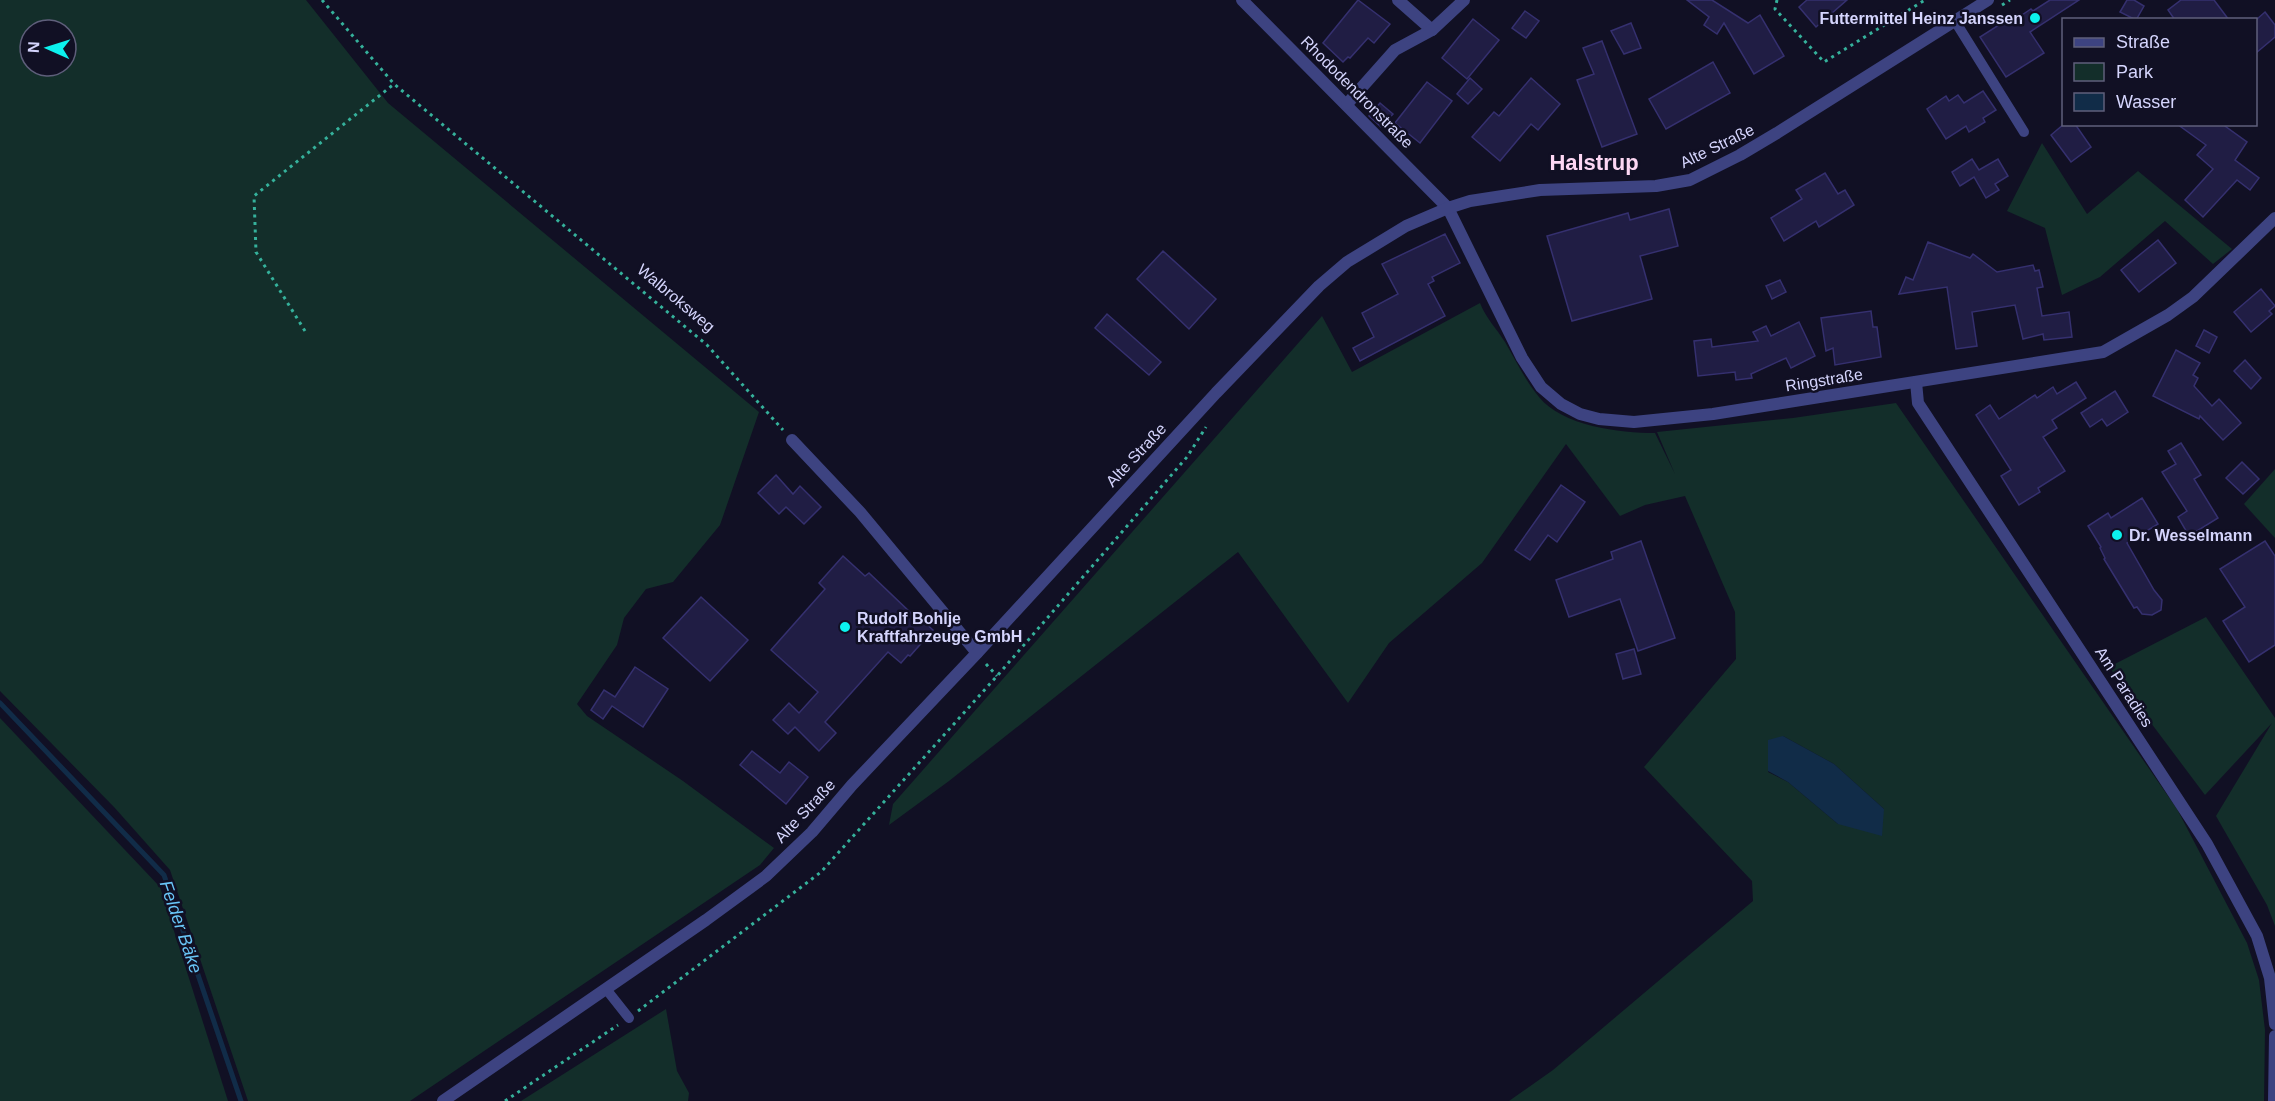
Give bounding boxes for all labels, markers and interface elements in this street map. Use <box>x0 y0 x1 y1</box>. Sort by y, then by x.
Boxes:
place label: Futtermittel Heinz Janssen <box>1819 10 2023 27</box>
marker: Futtermittel Heinz Janssen <box>2028 11 2042 25</box>
north arrow <box>18 18 78 78</box>
legend <box>2062 18 2257 126</box>
text: Straße <box>2116 32 2170 52</box>
street label: Rhododendronstraße <box>1298 33 1417 152</box>
text: N <box>25 41 42 53</box>
text: Park <box>2116 62 2154 82</box>
text: Wasser <box>2116 92 2176 112</box>
street label: Alte Straße <box>1677 121 1757 171</box>
district label: Halstrup <box>1549 150 1639 175</box>
street label: Walbroksweg <box>634 261 718 335</box>
street label: Ringstraße <box>1784 365 1864 395</box>
street label: Alte Straße <box>1102 420 1170 490</box>
place label: Dr. Wesselmann <box>2129 527 2252 544</box>
marker: Dr. Wesselmann <box>2110 528 2124 542</box>
place label: Rudolf Bohlje Kraftfahrzeuge GmbH <box>857 610 1022 645</box>
marker: Rudolf Bohlje Kraftfahrzeuge GmbH <box>838 620 852 634</box>
street label: Am Paradies <box>2092 644 2156 730</box>
street label: Alte Straße <box>771 776 839 846</box>
water label: Felder Bäke <box>156 878 206 976</box>

